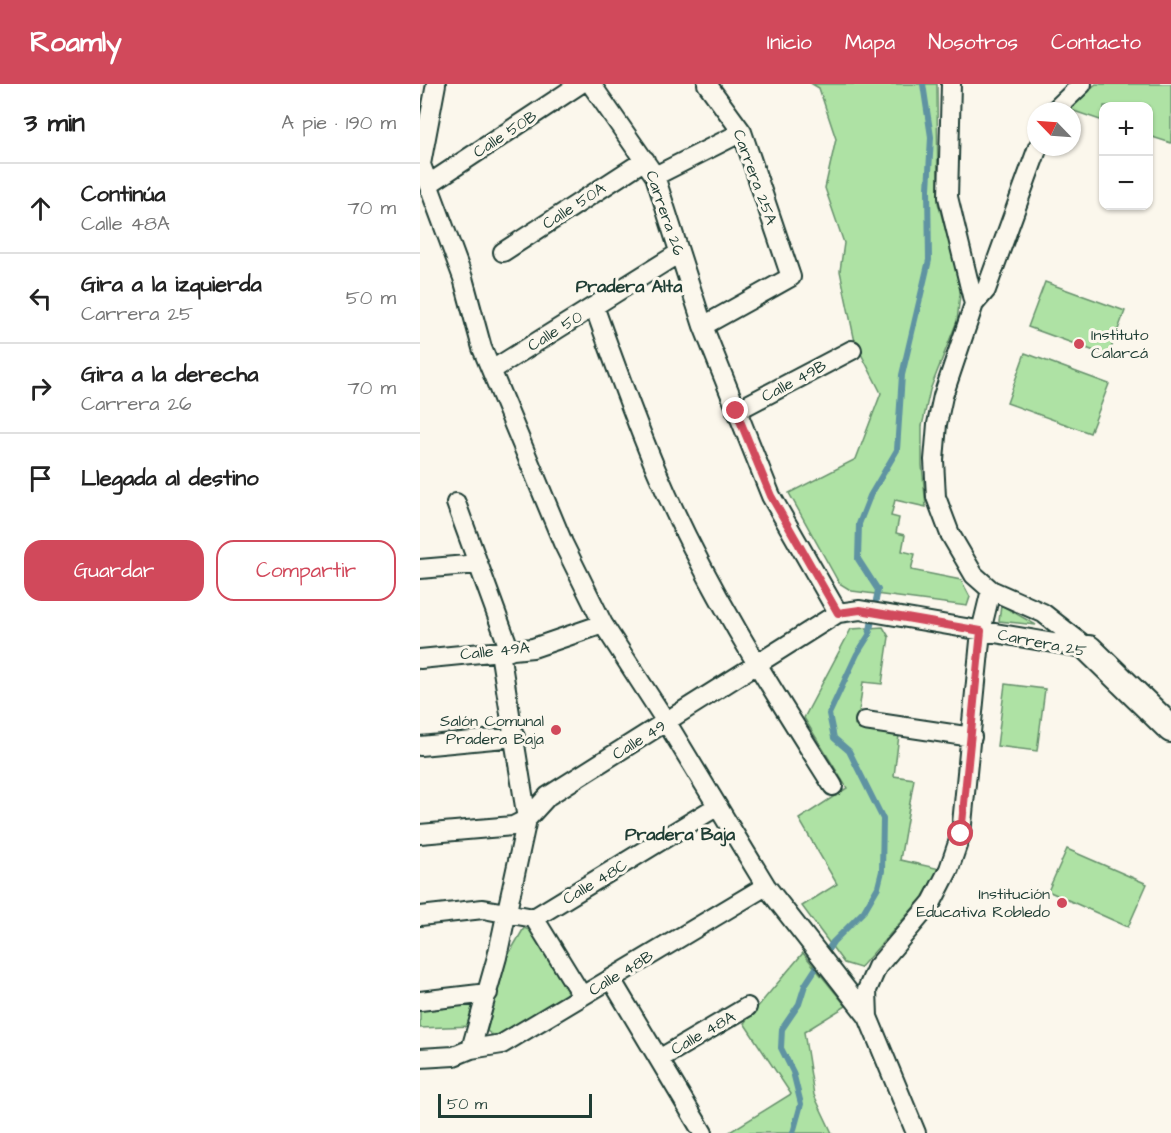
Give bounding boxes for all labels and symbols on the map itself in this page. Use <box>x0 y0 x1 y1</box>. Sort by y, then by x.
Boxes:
north arrow <box>1027 102 1081 156</box>
street label: Calle 50B <box>469 105 542 163</box>
street label: Carrera 25A <box>728 126 782 228</box>
street label: Carrera 26 <box>640 168 690 258</box>
street label: Calle 50A <box>538 177 610 235</box>
district label: Pradera Alta <box>576 274 683 299</box>
street label: Calle 50 <box>523 306 587 356</box>
place label: Instituto Calarcá <box>1091 324 1148 364</box>
marker: Instituto Calarcá <box>1072 337 1086 351</box>
street label: Calle 49B <box>758 354 831 407</box>
route end <box>722 397 748 423</box>
street label: Carrera 25 <box>996 624 1089 662</box>
street label: Calle 49A <box>459 636 531 666</box>
place label: Salón Comunal Pradera Baja <box>440 710 544 750</box>
street label: Calle 49 <box>608 715 670 765</box>
marker: Salón Comunal Pradera Baja <box>549 723 563 737</box>
route start <box>947 820 973 846</box>
district label: Pradera Baja <box>625 822 736 847</box>
street label: Calle 48C <box>558 854 632 910</box>
place label: Institución Educativa Robledo <box>916 883 1050 923</box>
marker: Institución Educativa Robledo <box>1055 896 1069 910</box>
street label: Calle 48B <box>584 945 658 1001</box>
street label: Calle 48A <box>667 1006 739 1060</box>
scale bar <box>438 1091 592 1118</box>

